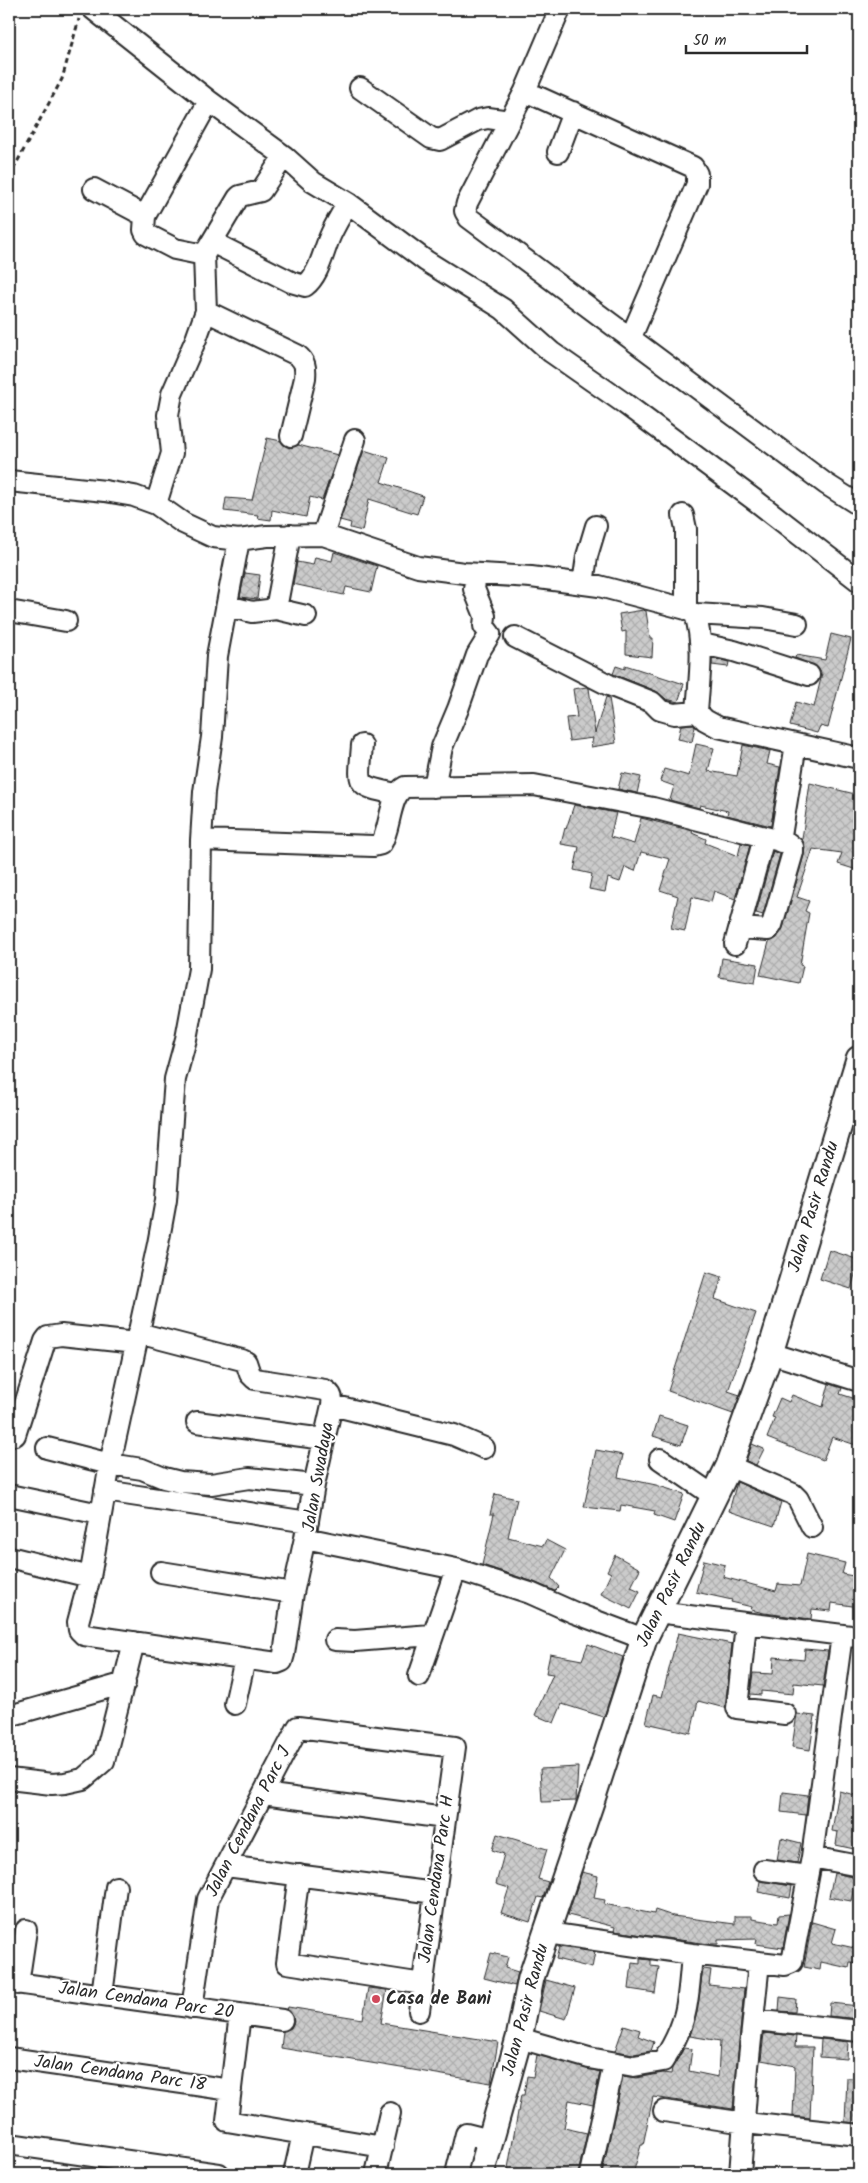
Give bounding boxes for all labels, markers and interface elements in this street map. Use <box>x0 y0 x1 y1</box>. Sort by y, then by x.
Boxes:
scale bar <box>686 22 807 54</box>
text: 50 m <box>693 29 727 53</box>
street label: Jalan Pasir Randu <box>780 1137 848 1276</box>
street label: Jalan Swadaya <box>295 1420 343 1534</box>
street label: Jalan Pasir Randu <box>629 1517 715 1653</box>
street label: Jalan Cendana Parc J <box>199 1741 300 1902</box>
street label: Jalan Cendana Parc H <box>411 1793 463 1965</box>
street label: Jalan Pasir Randu <box>494 1940 558 2079</box>
street label: Jalan Cendana Parc 20 <box>57 1974 235 2028</box>
place label: Casa de Bani <box>386 1985 492 2014</box>
marker: Casa de Bani <box>370 1993 382 2005</box>
street label: Jalan Cendana Parc 18 <box>32 2048 208 2100</box>

